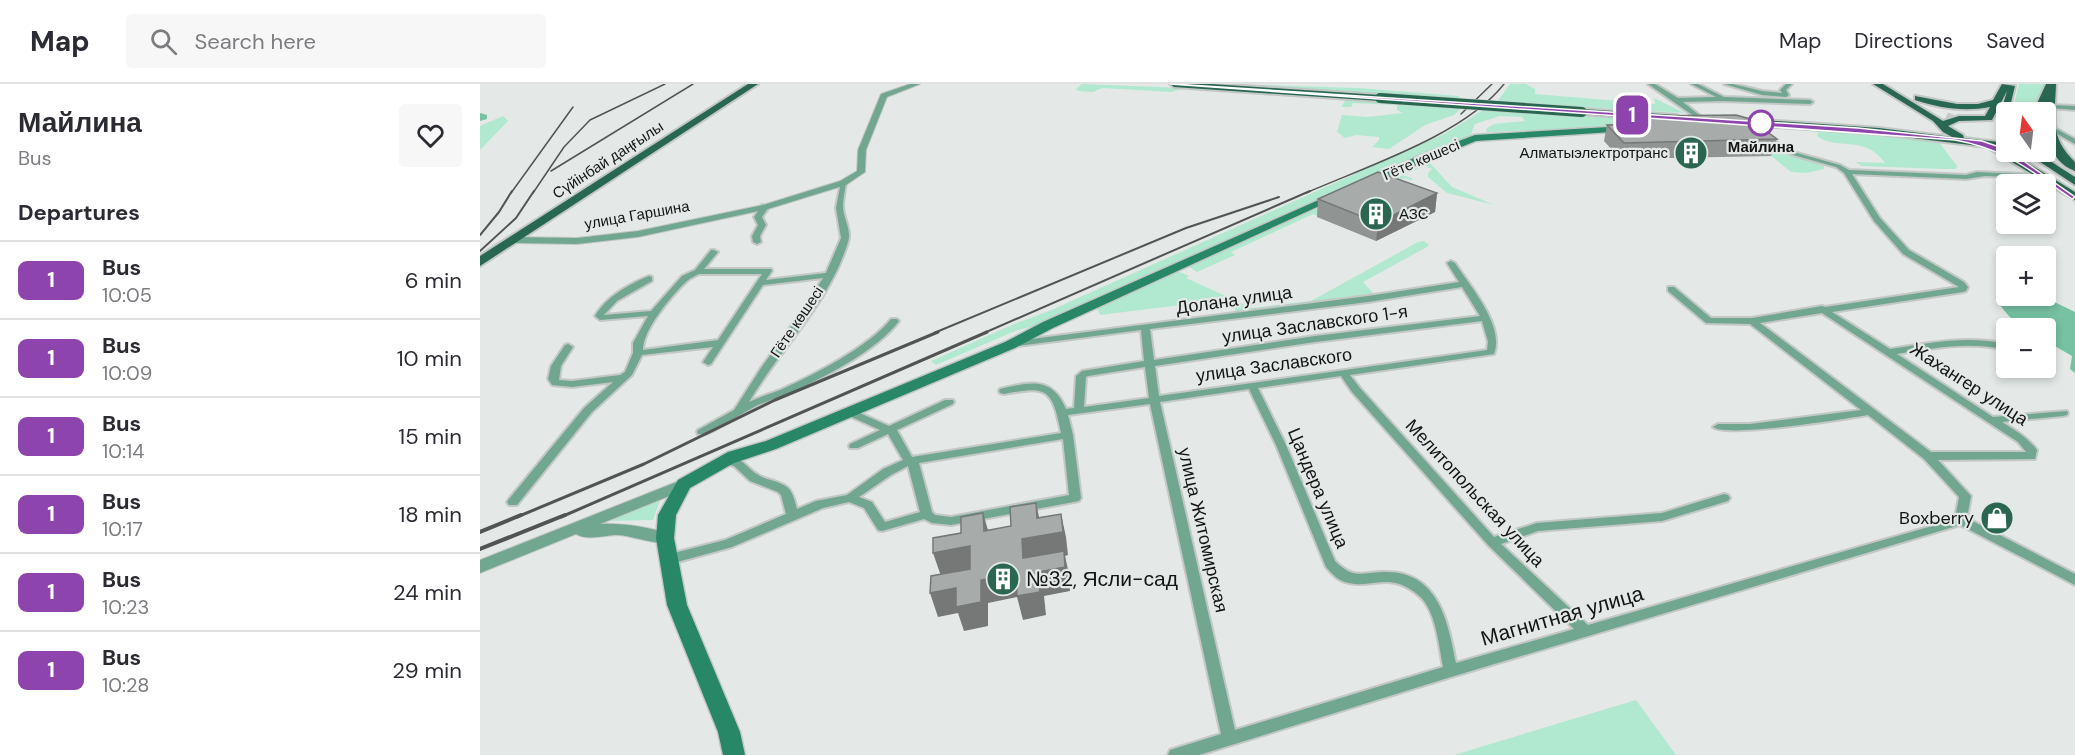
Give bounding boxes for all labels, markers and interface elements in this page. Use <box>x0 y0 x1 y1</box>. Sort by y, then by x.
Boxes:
search box <box>126 14 546 68</box>
text: Map <box>30 23 90 60</box>
icon: search <box>147 25 180 58</box>
text: Search here <box>195 27 316 56</box>
text: Map <box>1779 27 1821 55</box>
text: Directions <box>1854 27 1953 55</box>
text: Saved <box>1986 27 2045 55</box>
line badge: 1 <box>1612 96 1652 135</box>
text: 1 <box>1628 101 1636 129</box>
north arrow <box>1996 102 2056 162</box>
map controls <box>1996 102 2056 378</box>
text: Майлина <box>18 104 142 141</box>
button: heart <box>399 104 462 167</box>
marker: Майлина <box>1748 110 1774 136</box>
street label: Сүйінбай даңғылы <box>549 117 667 203</box>
street label: Гёте көшесі <box>1380 135 1462 185</box>
building icon: Алматыэлектротранс <box>1673 135 1709 171</box>
place label: Майлина <box>1728 137 1795 157</box>
place label: Алматыэлектротранс <box>1520 143 1668 163</box>
text: Bus <box>18 145 52 171</box>
button: layers <box>1996 174 2056 234</box>
street label: улица Гаршина <box>583 196 692 234</box>
building icon: АЗС <box>1358 196 1394 232</box>
text: Departures <box>18 198 140 227</box>
place label: АЗС <box>1399 204 1429 224</box>
button: + <box>1996 246 2056 306</box>
text: Bus <box>102 253 141 282</box>
text: 1 <box>47 266 55 294</box>
text: 6 min <box>405 266 462 295</box>
street label: Долана улица <box>1175 280 1294 320</box>
text: 10:05 <box>102 282 152 308</box>
street label: Гёте көшесі <box>766 283 828 361</box>
street label: улица Заславского 1-я <box>1221 299 1409 349</box>
button: − <box>1996 318 2056 378</box>
text: Bus <box>102 331 141 360</box>
street label: Жахангер улица <box>1905 337 2033 432</box>
street label: улица Заславского <box>1194 342 1354 388</box>
text: 1 <box>47 344 55 372</box>
text: 10 min <box>397 344 462 373</box>
text: 10:09 <box>102 360 152 386</box>
text: Bus <box>102 409 141 438</box>
street label: Мелитопольская улица <box>1400 414 1551 573</box>
text: 1 <box>47 422 55 450</box>
text: 15 min <box>398 422 462 451</box>
street label: Цандера улица <box>1282 424 1355 553</box>
text: 10:14 <box>102 438 144 464</box>
street label: улица Житомирская <box>1172 445 1234 615</box>
text: Bus <box>102 487 141 516</box>
text: 1 <box>47 500 55 528</box>
text: 18 min <box>398 500 462 529</box>
shop icon: Boxberry <box>1979 500 2015 536</box>
place label: Boxberry <box>1899 506 1974 530</box>
text: 10:17 <box>102 516 143 542</box>
building icon: №32, Ясли-сад <box>985 561 1021 597</box>
text: Bus <box>102 565 141 594</box>
place label: №32, Ясли-сад <box>1026 565 1178 593</box>
text: 1 <box>47 578 55 606</box>
text: 24 min <box>393 578 462 607</box>
street label: Магнитная улица <box>1477 579 1647 653</box>
text: 10:23 <box>102 594 149 620</box>
text: Bus <box>102 643 141 672</box>
text: 1 <box>47 656 55 684</box>
text: 29 min <box>392 656 462 685</box>
text: 10:28 <box>102 672 149 698</box>

